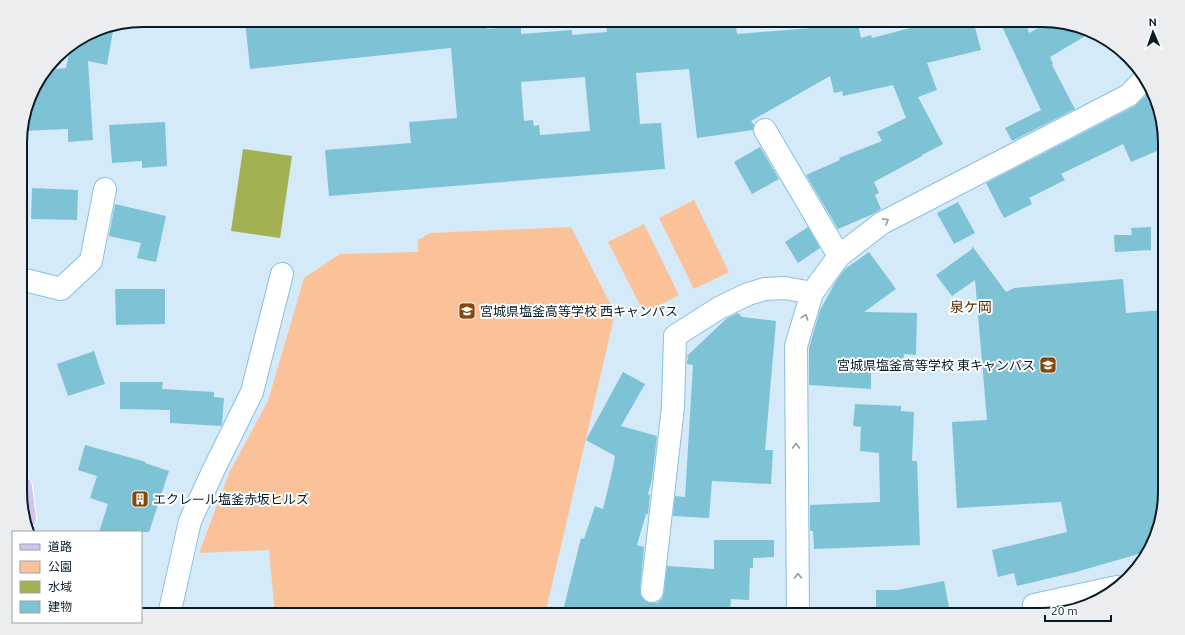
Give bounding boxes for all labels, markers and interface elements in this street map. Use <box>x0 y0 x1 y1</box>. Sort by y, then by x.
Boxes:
north arrow <box>1133 12 1173 52</box>
text: N <box>1148 16 1157 28</box>
one-way arrow <box>882 218 889 225</box>
district label: 泉ケ岡 <box>950 299 992 315</box>
school or university icon: 宮城県塩釜高等学校 西キャンパス <box>457 301 477 321</box>
place label: 宮城県塩釜高等学校 西キャンパス <box>480 304 678 318</box>
one-way arrow <box>800 314 809 321</box>
school or university icon: 宮城県塩釜高等学校 東キャンパス <box>1038 355 1058 375</box>
place label: 宮城県塩釜高等学校 東キャンパス <box>837 358 1035 372</box>
one-way arrow <box>792 443 800 449</box>
building icon: エクレール塩釜赤坂ヒルズ <box>130 489 150 509</box>
place label: エクレール塩釜赤坂ヒルズ <box>153 492 309 506</box>
legend <box>12 531 142 623</box>
text: 道路 <box>48 540 72 553</box>
text: 公園 <box>48 560 72 573</box>
one-way arrow <box>794 573 802 579</box>
text: 水域 <box>48 580 72 593</box>
scale bar <box>1045 597 1111 623</box>
text: 建物 <box>48 600 72 613</box>
text: 20 m <box>1051 604 1078 617</box>

